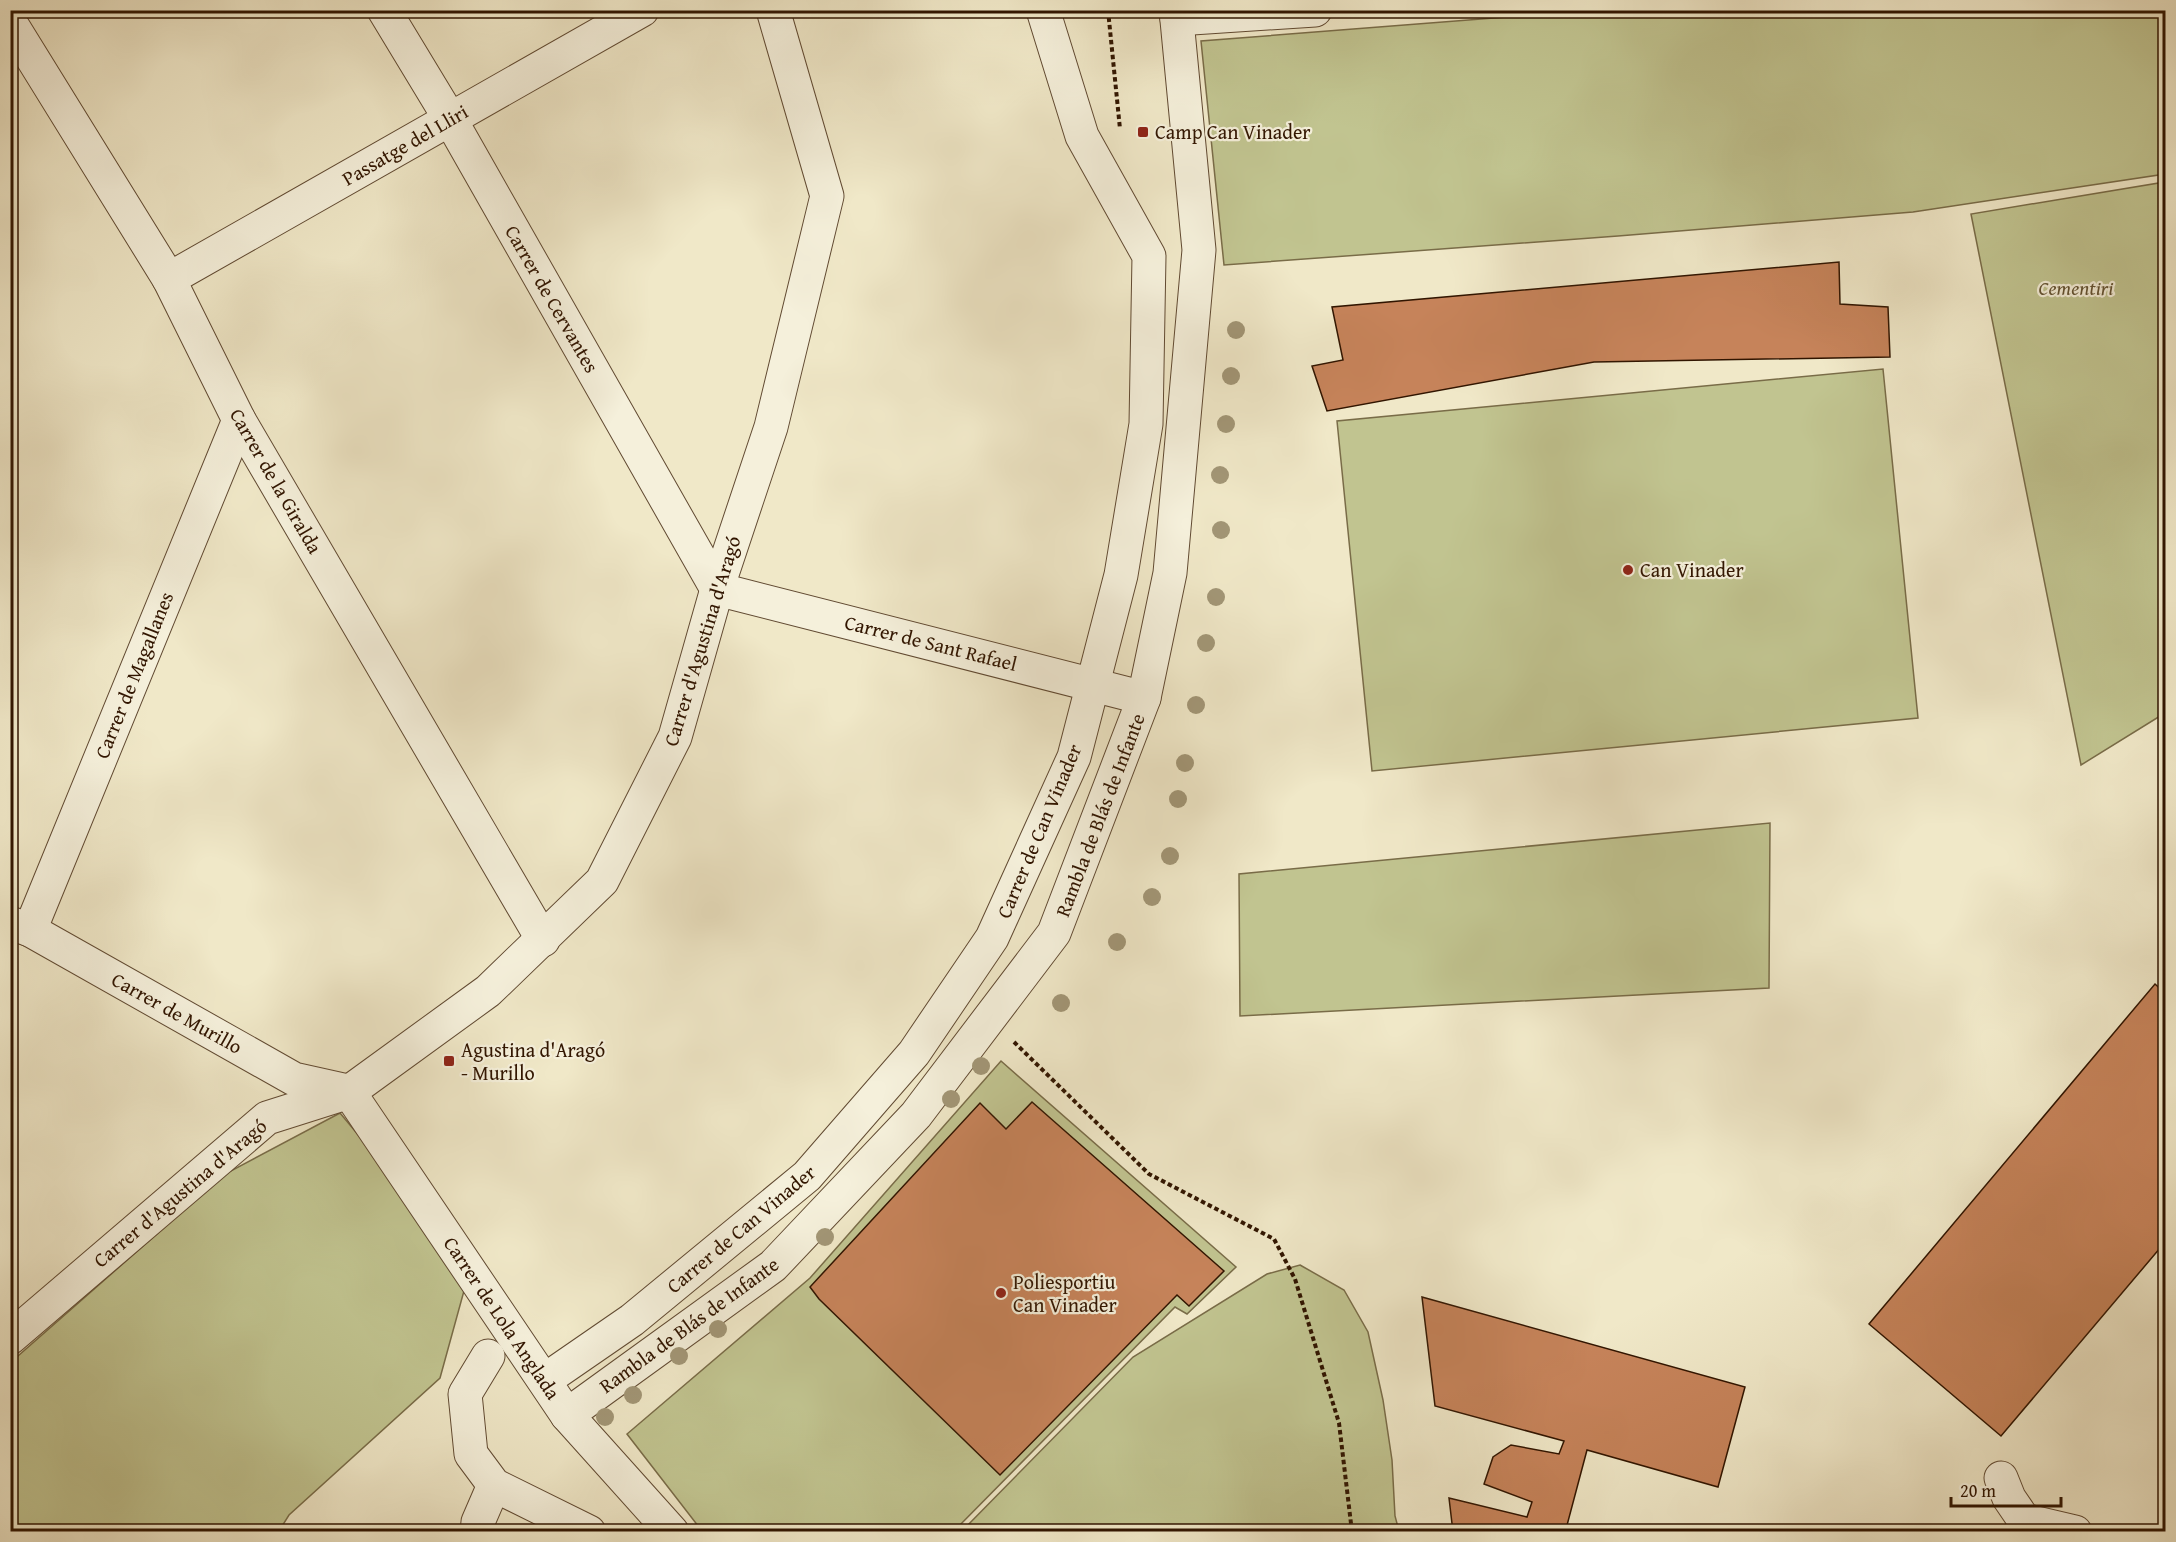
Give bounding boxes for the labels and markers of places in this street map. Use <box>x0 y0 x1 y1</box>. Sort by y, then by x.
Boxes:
place label: Camp Can Vinader <box>1155 117 1311 146</box>
marker: Camp Can Vinader <box>1136 125 1150 139</box>
place label: Can Vinader <box>1640 555 1744 584</box>
marker: Can Vinader <box>1621 563 1635 577</box>
place label: Agustina d'Aragó - Murillo <box>461 1035 605 1087</box>
marker: Agustina d'Aragó - Murillo <box>442 1054 456 1068</box>
place label: Poliesportiu Can Vinader <box>1013 1267 1117 1319</box>
marker: Poliesportiu Can Vinader <box>994 1286 1008 1300</box>

